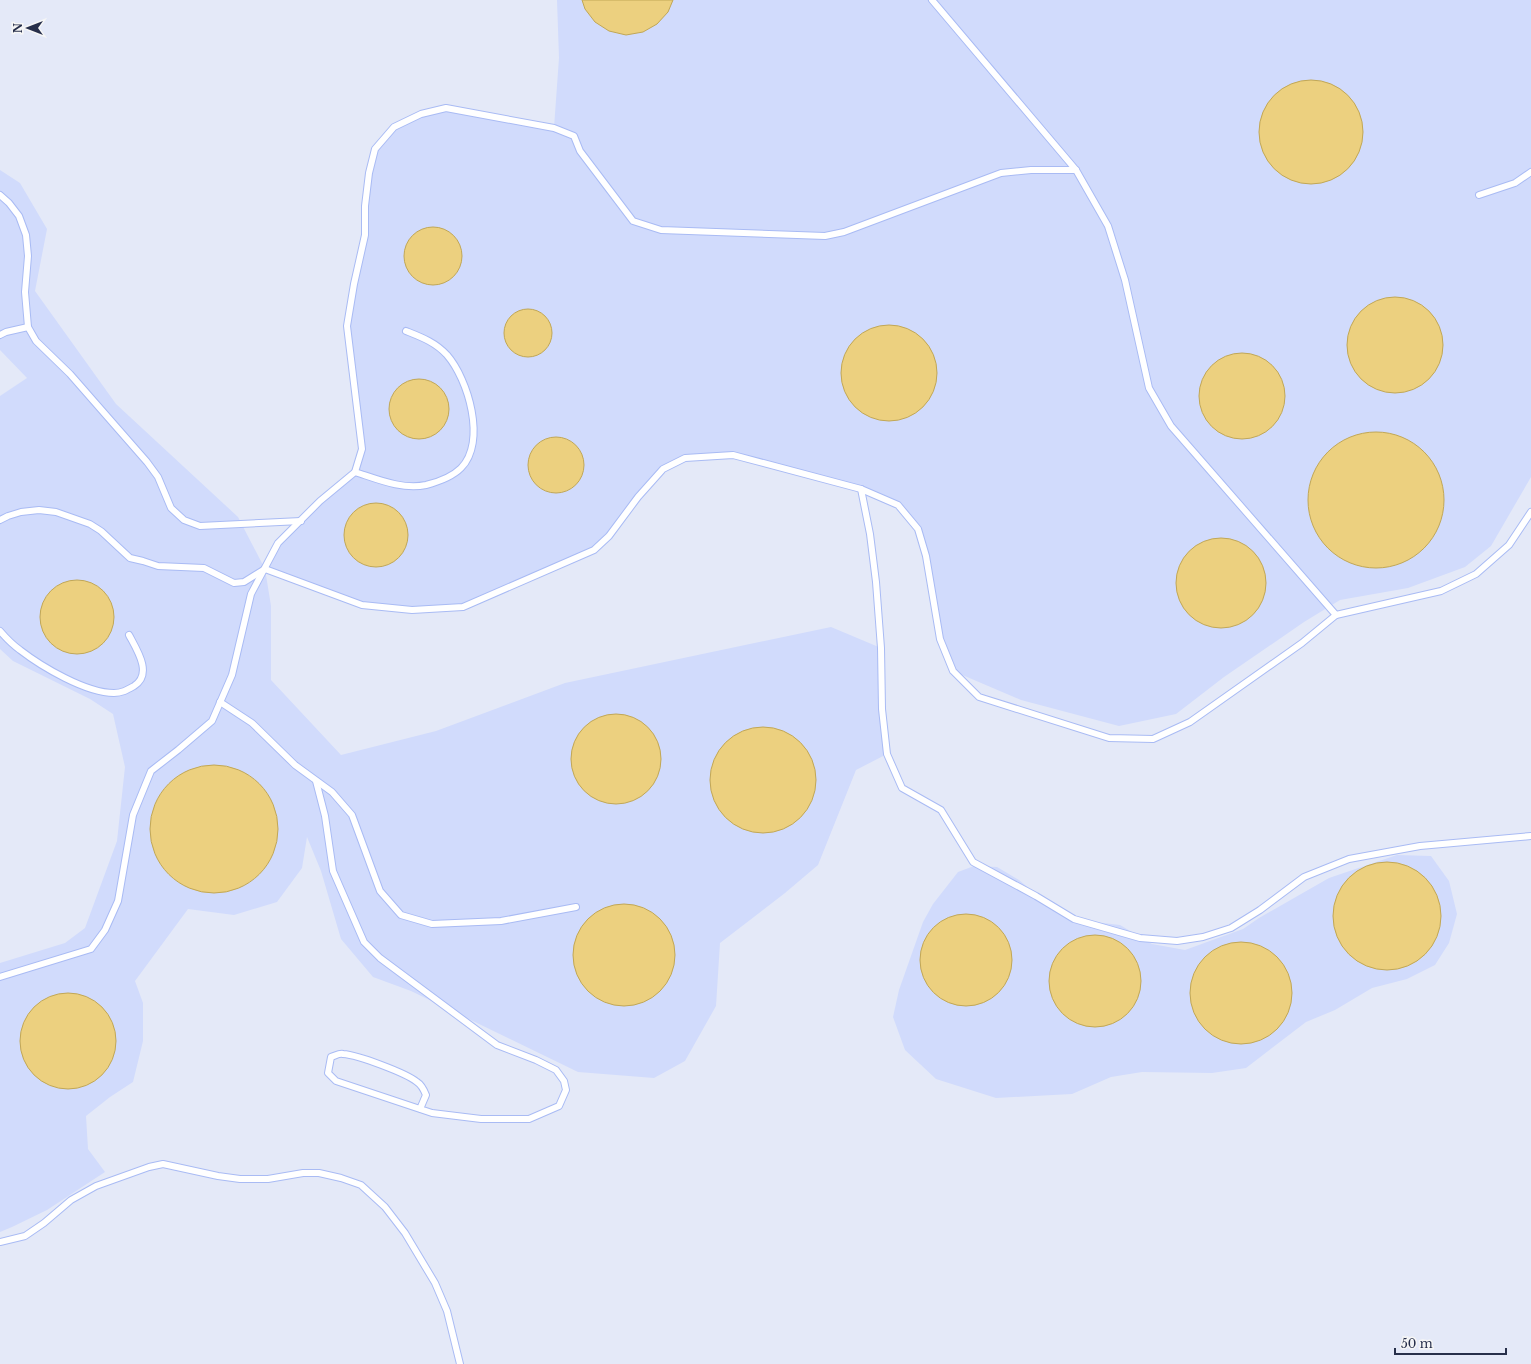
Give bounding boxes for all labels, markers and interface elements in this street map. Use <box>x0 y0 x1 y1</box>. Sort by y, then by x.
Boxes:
north arrow <box>8 8 48 48</box>
text: N <box>11 22 25 33</box>
scale bar <box>1395 1330 1506 1356</box>
text: 50 m <box>1401 1336 1433 1351</box>

